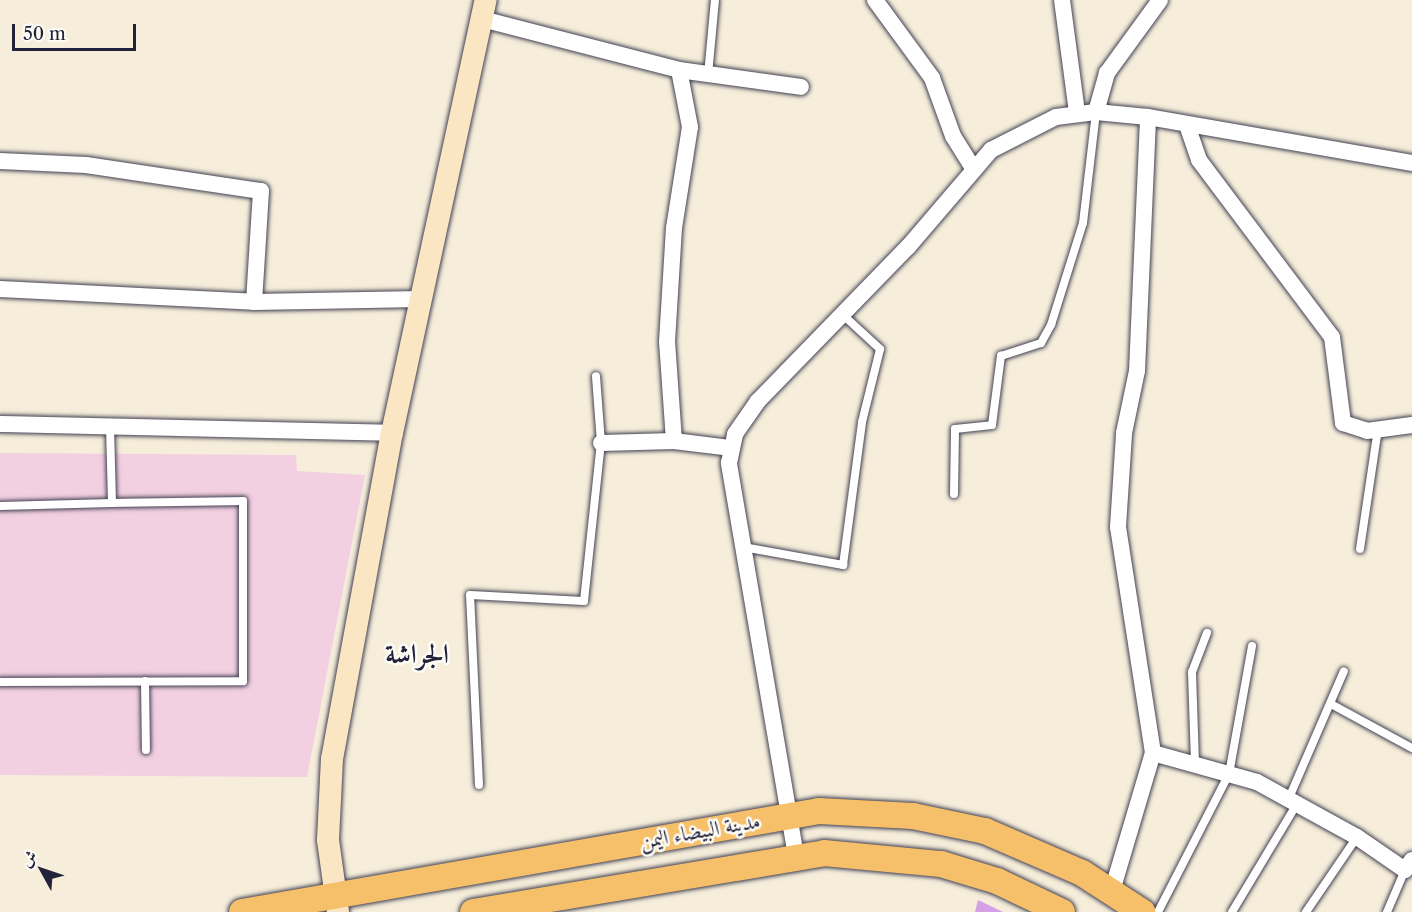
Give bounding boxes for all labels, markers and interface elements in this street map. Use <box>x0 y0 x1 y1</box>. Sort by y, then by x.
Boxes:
scale bar <box>15 12 140 50</box>
text: 50 m <box>23 23 66 45</box>
district label: الجراشة <box>385 638 449 670</box>
street label: مدينة البيضاء اليمن <box>638 808 762 854</box>
north arrow <box>12 840 72 900</box>
text: ش <box>15 846 41 871</box>

